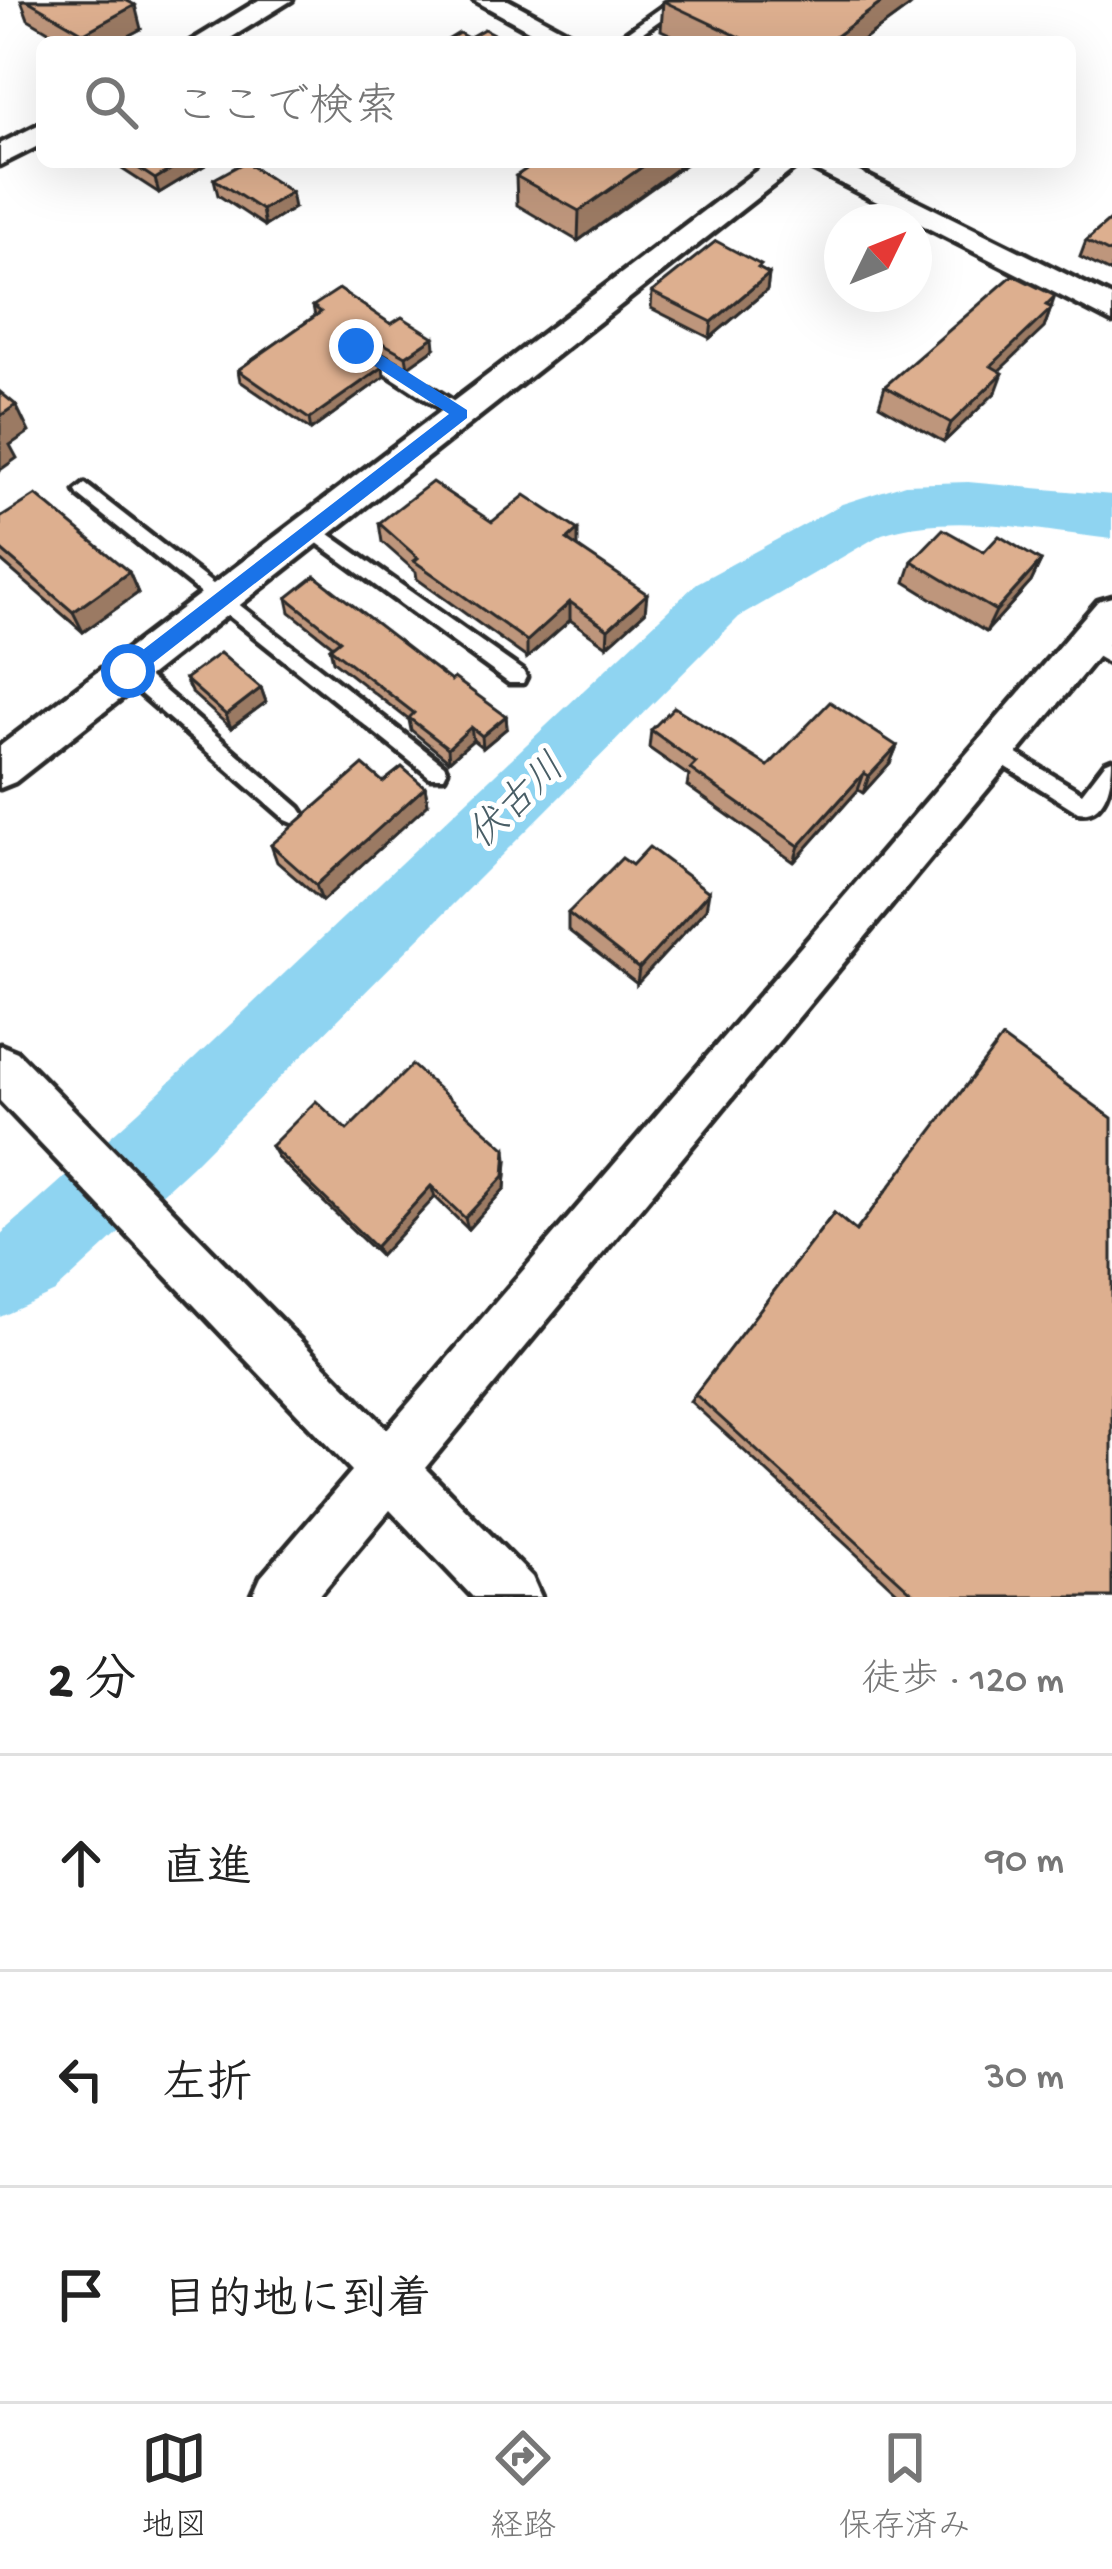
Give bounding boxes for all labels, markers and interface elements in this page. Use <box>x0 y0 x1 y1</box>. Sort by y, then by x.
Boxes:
search box <box>36 36 1076 168</box>
icon: search <box>78 69 144 135</box>
text: ここで検索 <box>174 84 399 137</box>
north arrow <box>824 204 932 312</box>
route end <box>329 319 383 373</box>
route start <box>101 644 155 698</box>
water label: 伏古川 <box>459 745 577 861</box>
text: 2 分 <box>48 1655 136 1715</box>
text: 徒歩 · 120 m <box>861 1660 1064 1706</box>
icon: ahead <box>48 1830 114 1896</box>
text: 90 m <box>985 1840 1064 1886</box>
text: 直進 <box>162 1845 252 1898</box>
icon: left <box>48 2046 114 2112</box>
text: 30 m <box>985 2056 1064 2102</box>
text: 左折 <box>162 2061 252 2114</box>
icon: arrive <box>48 2262 114 2328</box>
text: 目的地に到着 <box>162 2277 432 2330</box>
tab: 地図 <box>141 2425 207 2548</box>
tab: 経路 <box>490 2425 556 2548</box>
tab: 保存済み <box>839 2425 971 2548</box>

